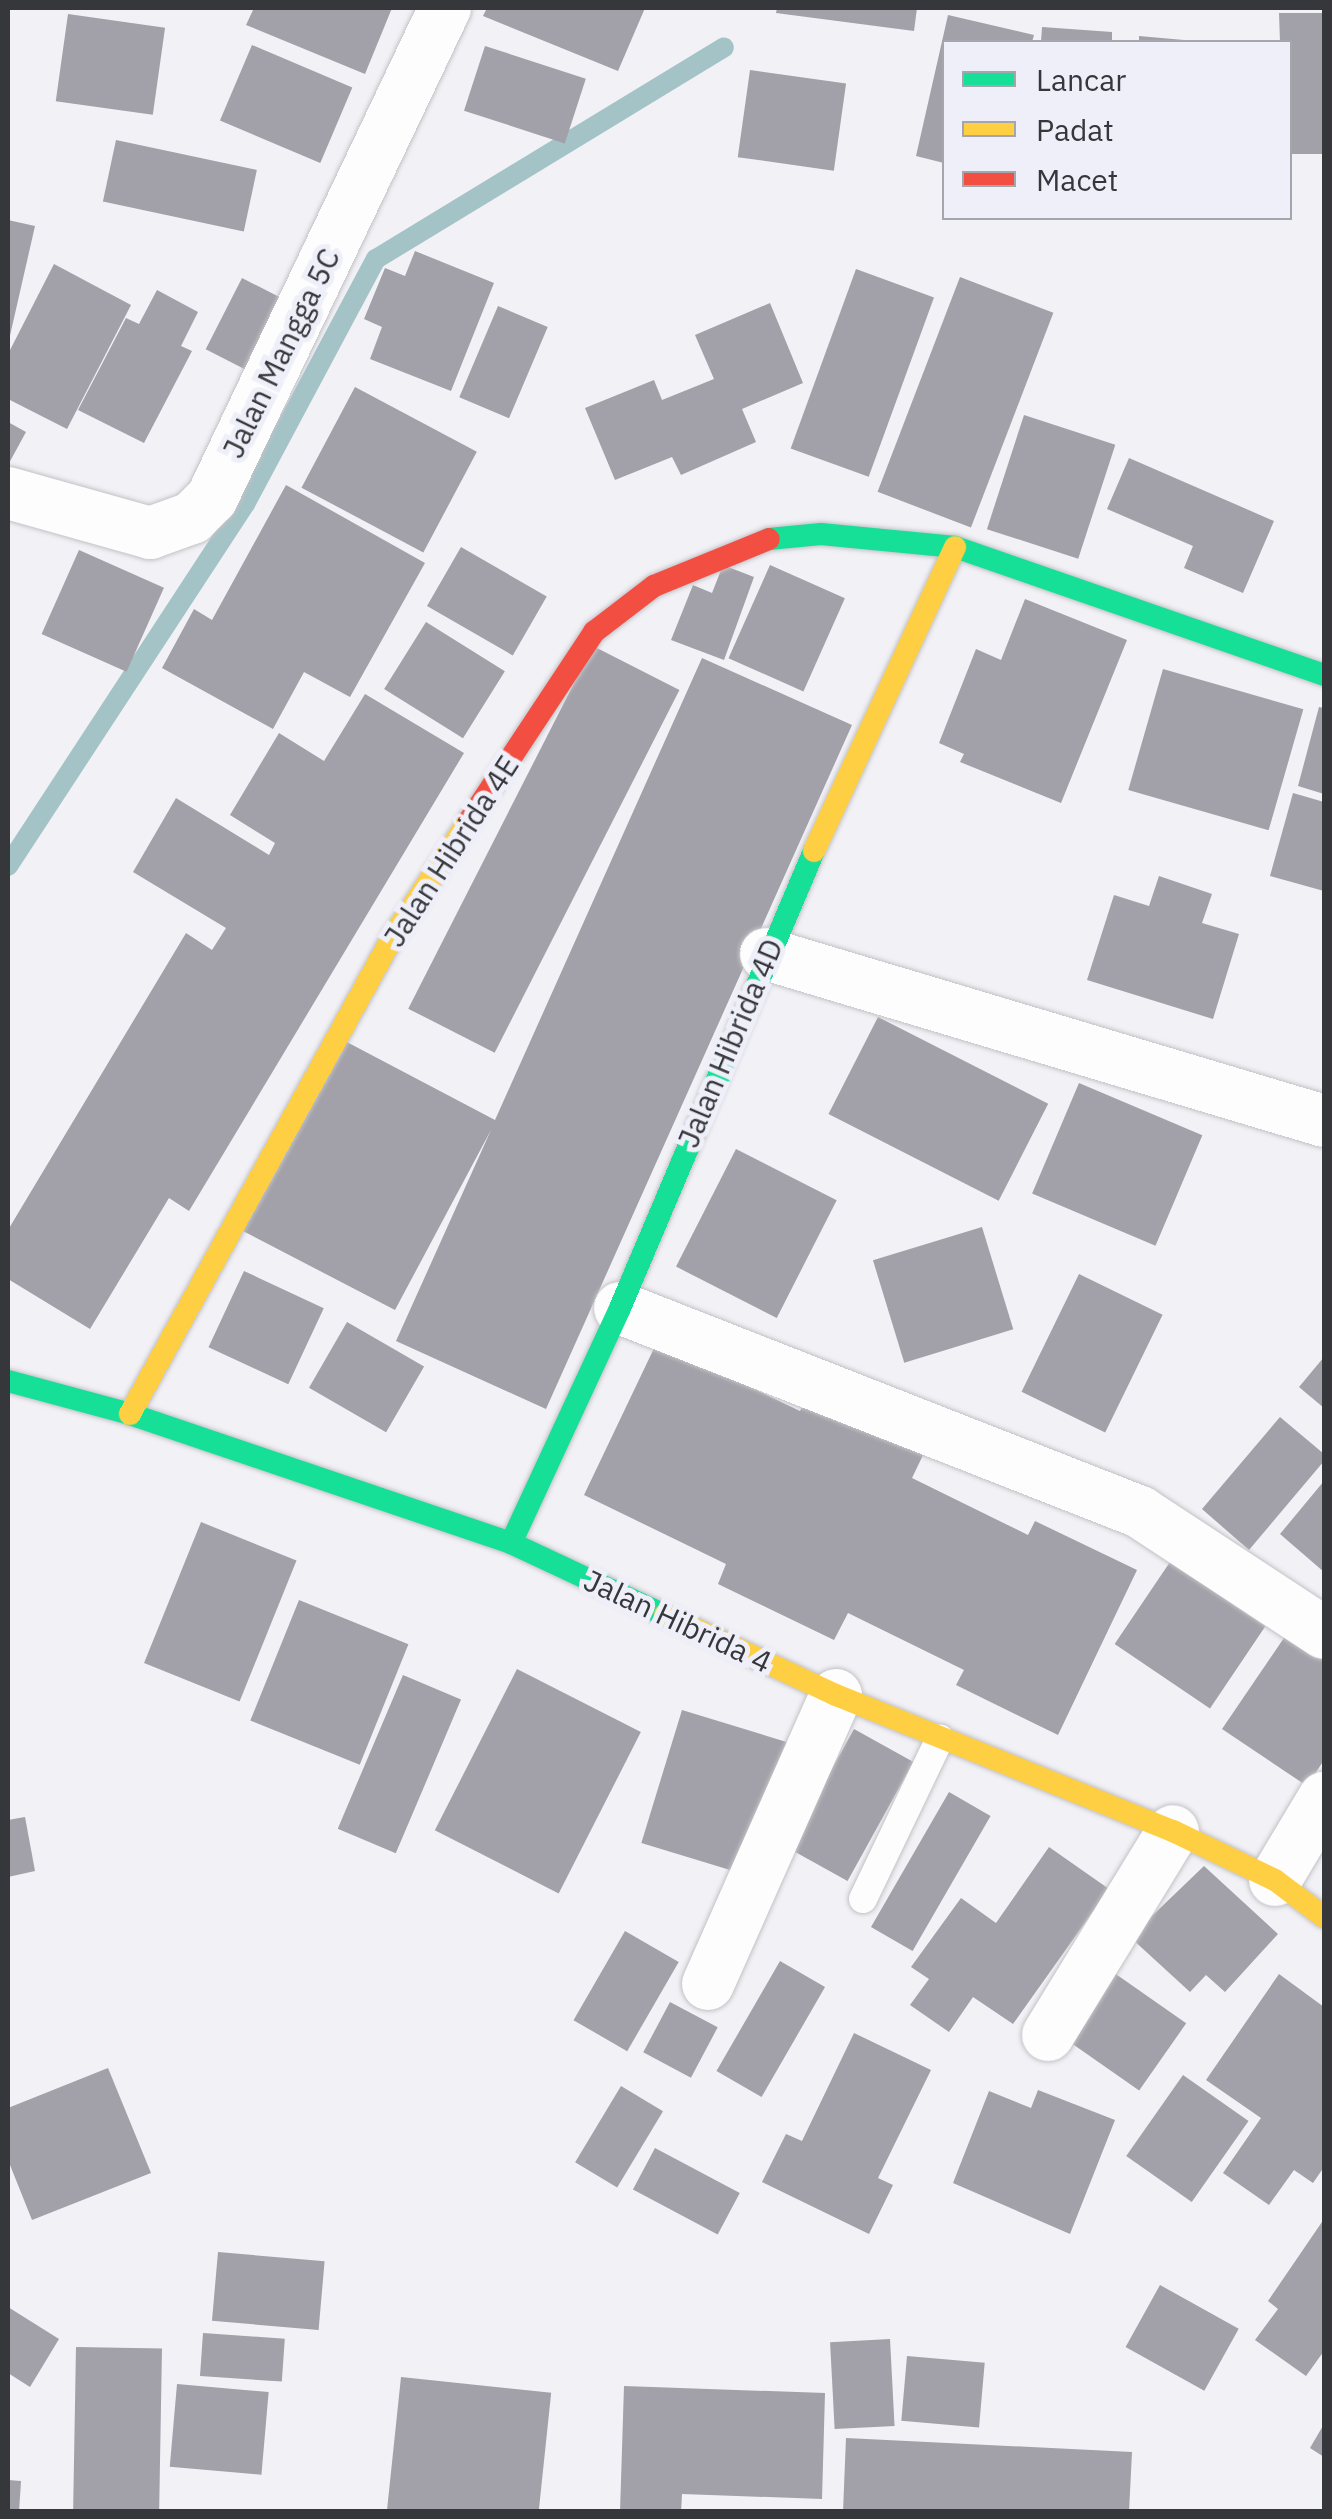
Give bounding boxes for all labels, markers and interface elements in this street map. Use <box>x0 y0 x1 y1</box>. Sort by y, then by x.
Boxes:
legend <box>942 40 1292 220</box>
text: Lancar <box>1036 60 1126 99</box>
text: Padat <box>1036 110 1114 149</box>
text: Macet <box>1036 160 1118 199</box>
street label: Jalan Mangga 5C <box>215 242 347 464</box>
street label: Jalan Hibrida 4E <box>376 749 526 953</box>
street label: Jalan Hibrida 4D <box>670 933 790 1153</box>
street label: Jalan Hibrida 4 <box>579 1562 777 1680</box>

